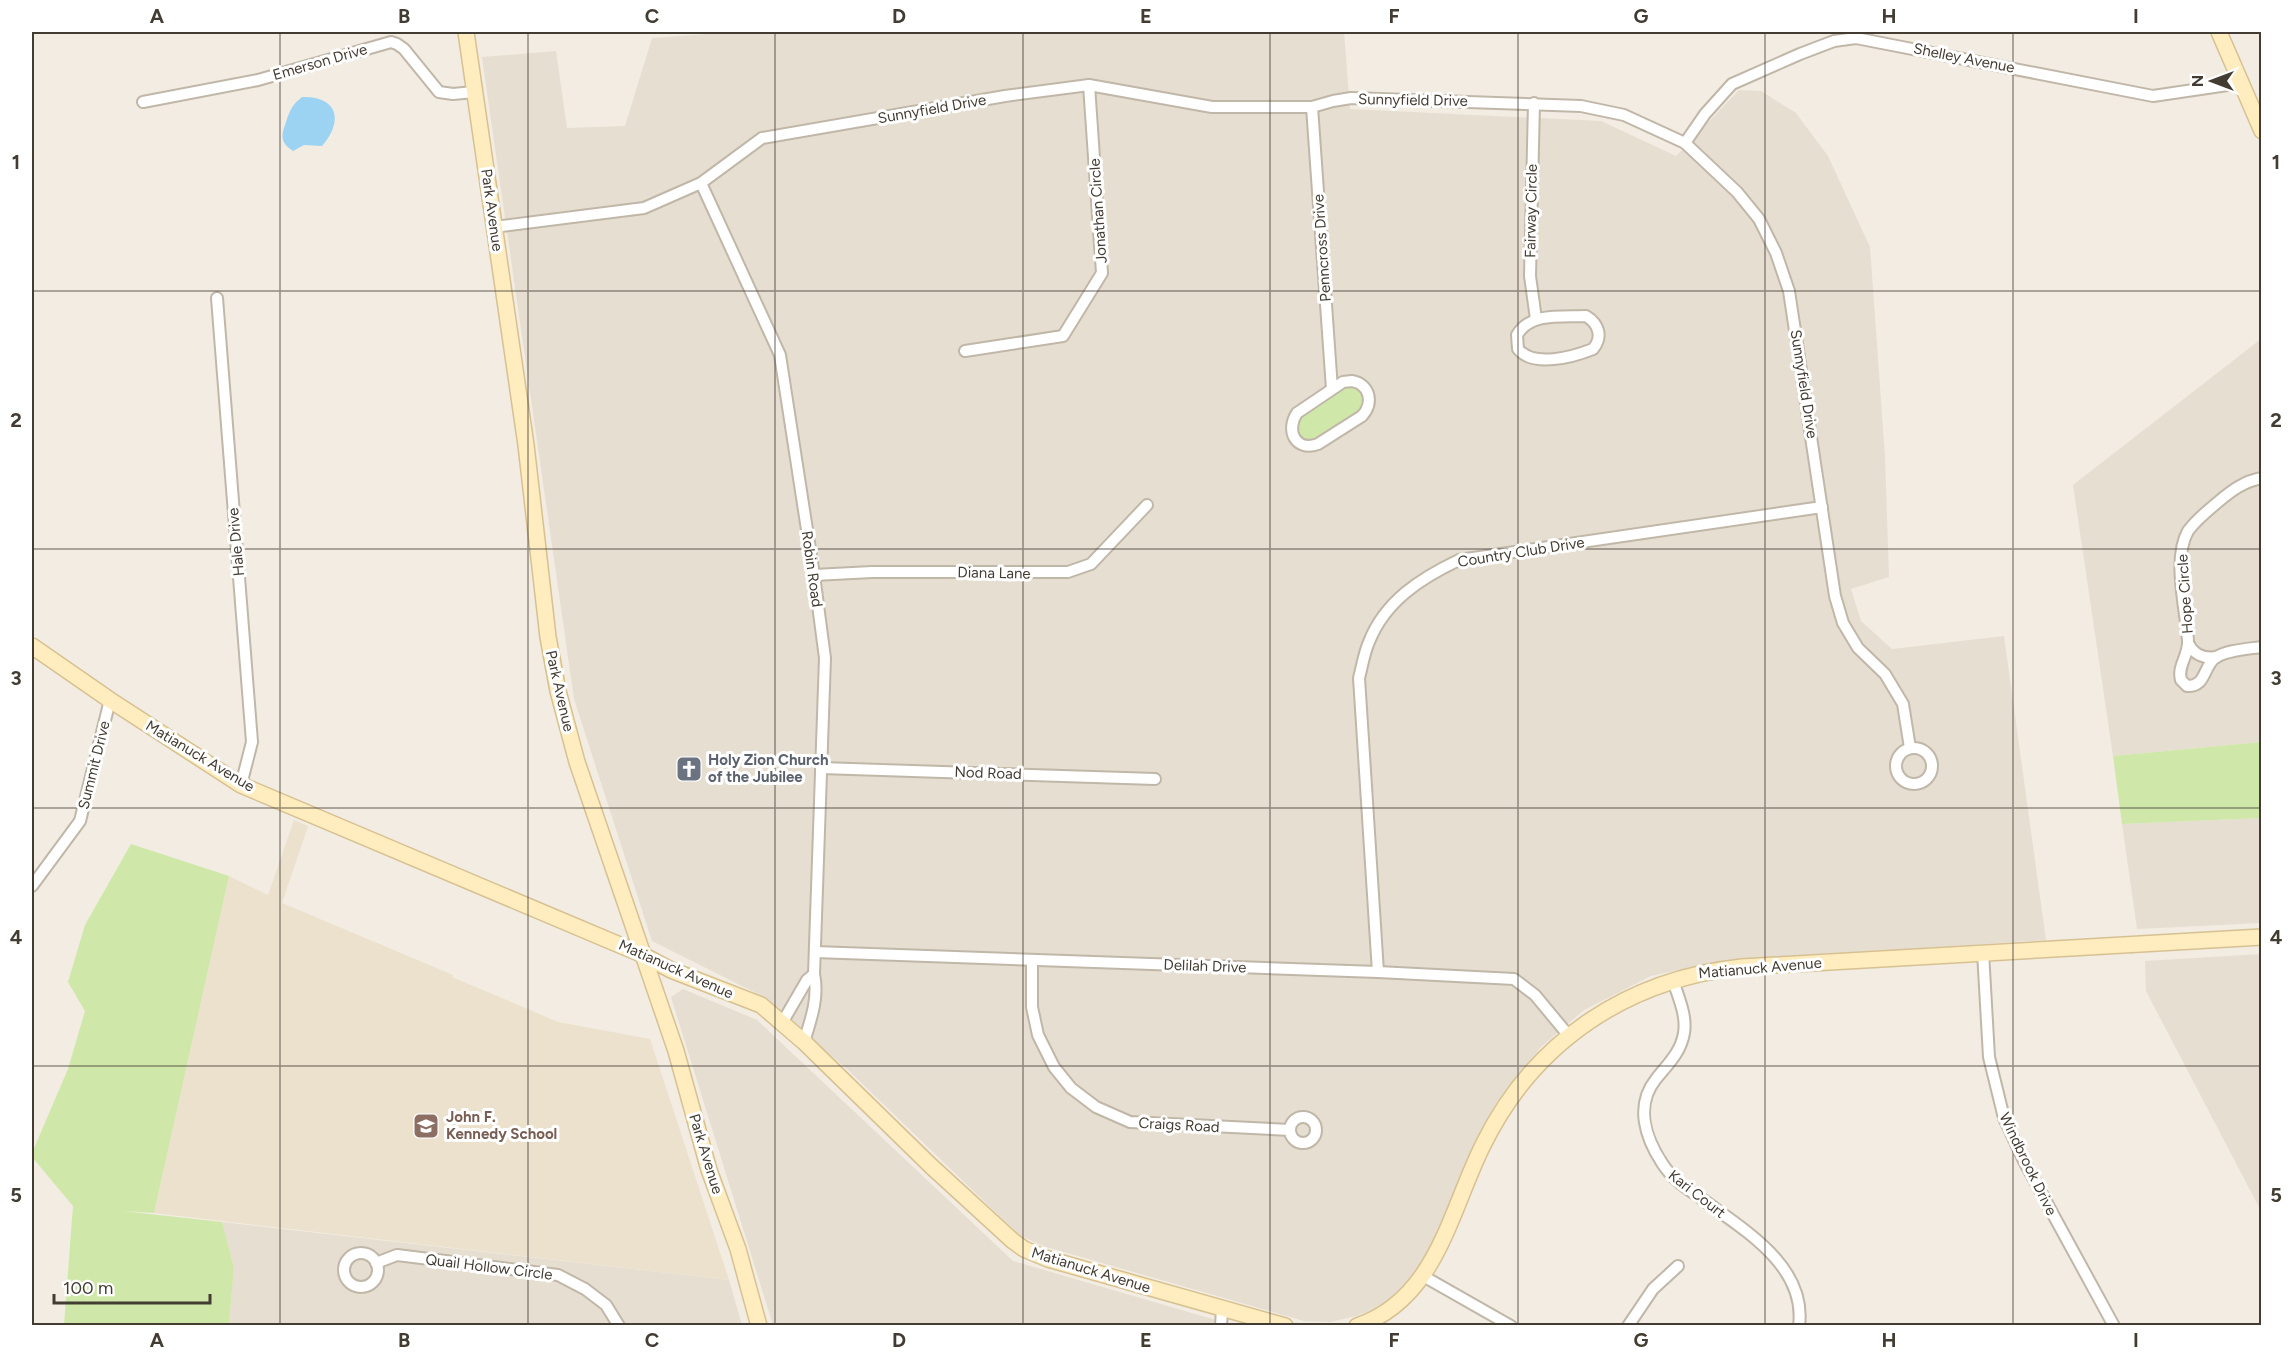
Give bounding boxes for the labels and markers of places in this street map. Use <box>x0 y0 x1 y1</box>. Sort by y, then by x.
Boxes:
place label: Holy Zion Church of the Jubilee <box>708 751 828 786</box>
church icon: Holy Zion Church of the Jubilee <box>674 754 704 784</box>
place label: John F. Kennedy School <box>446 1108 557 1143</box>
school or university icon: John F. Kennedy School <box>411 1111 441 1141</box>

